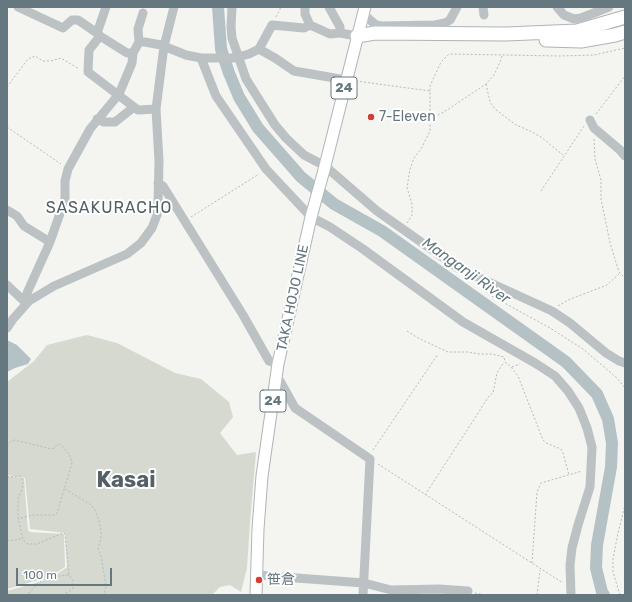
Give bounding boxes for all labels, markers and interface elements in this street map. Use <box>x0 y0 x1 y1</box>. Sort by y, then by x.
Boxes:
road number: 24 <box>331 77 357 99</box>
place label: 7-Eleven <box>379 109 436 125</box>
marker: 7-Eleven <box>366 112 376 122</box>
district label: SASAKURACHO <box>46 198 172 218</box>
water label: Manganji River <box>418 234 514 308</box>
street label: TAKA HOJO LINE <box>273 243 313 353</box>
road number: 24 <box>260 390 286 412</box>
district label: Kasai <box>97 468 155 494</box>
scale bar <box>18 560 114 586</box>
text: 100 m <box>23 568 57 582</box>
place label: 笹倉 <box>267 572 295 588</box>
marker: 笹倉 <box>254 575 264 585</box>

